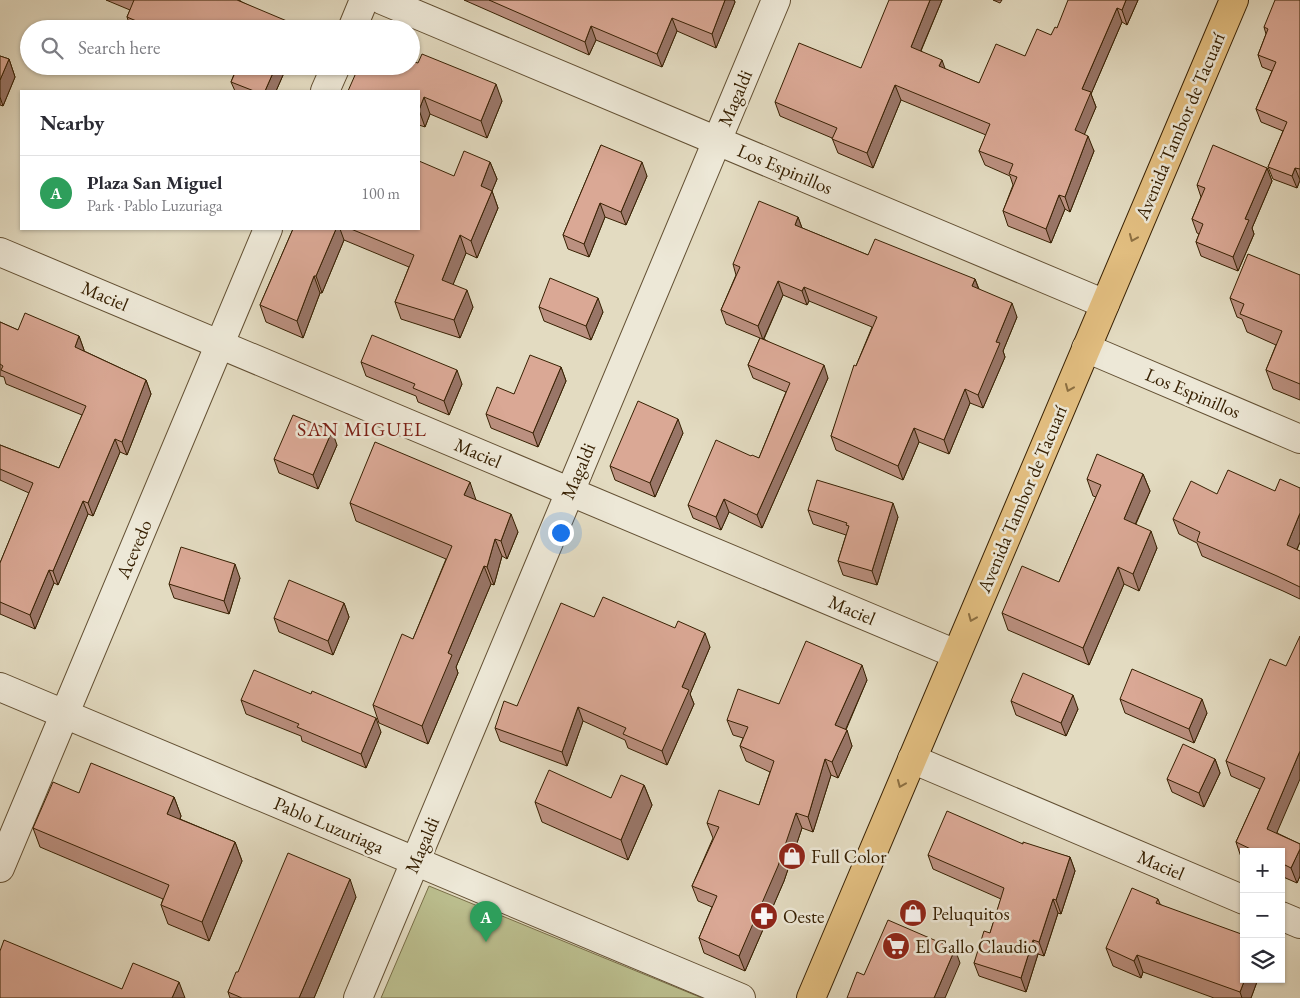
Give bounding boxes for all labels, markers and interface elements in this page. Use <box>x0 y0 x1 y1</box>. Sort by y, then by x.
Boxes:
search box <box>20 20 420 75</box>
street label: Avenida Tambor de Tacuarí <box>1129 28 1231 224</box>
icon: search <box>38 34 66 62</box>
text: Search here <box>78 35 160 60</box>
street label: Magaldi <box>712 66 758 130</box>
text: Nearby <box>40 109 104 136</box>
street label: Los Espinillos <box>734 138 836 200</box>
text: Plaza San Miguel <box>87 170 222 195</box>
text: A <box>50 183 62 204</box>
text: 100 m <box>361 183 400 204</box>
text: Park · Pablo Luzuriaga <box>87 195 222 216</box>
one-way arrow <box>1128 233 1139 242</box>
street label: Maciel <box>78 275 133 317</box>
street label: Los Espinillos <box>1142 362 1244 424</box>
one-way arrow <box>1065 383 1076 392</box>
street label: Avenida Tambor de Tacuarí <box>971 401 1073 597</box>
district label: SAN MIGUEL <box>297 416 427 442</box>
street label: Maciel <box>451 432 506 474</box>
street label: Magaldi <box>555 439 601 503</box>
street label: Acevedo <box>110 516 158 583</box>
your location <box>548 520 574 546</box>
street label: Maciel <box>825 589 880 631</box>
one-way arrow <box>967 613 978 622</box>
one-way arrow <box>897 779 908 788</box>
street label: Pablo Luzuriaga <box>270 791 388 860</box>
street label: Magaldi <box>399 813 445 877</box>
shop icon: Full Color <box>777 841 807 871</box>
place label: Full Color <box>811 844 887 869</box>
street label: Maciel <box>1134 844 1189 886</box>
map controls <box>1240 848 1285 983</box>
button: + <box>1240 848 1285 893</box>
button: − <box>1240 893 1285 938</box>
shop icon: Peluquitos <box>898 898 928 928</box>
pin: A <box>470 901 502 942</box>
pharmacy icon: Oeste <box>749 901 779 931</box>
place label: Peluquitos <box>932 901 1010 926</box>
place label: Oeste <box>783 904 824 929</box>
supermarket icon: El Gallo Claudio <box>881 931 911 961</box>
place label: El Gallo Claudio <box>915 934 1037 959</box>
button: layers <box>1240 938 1285 983</box>

